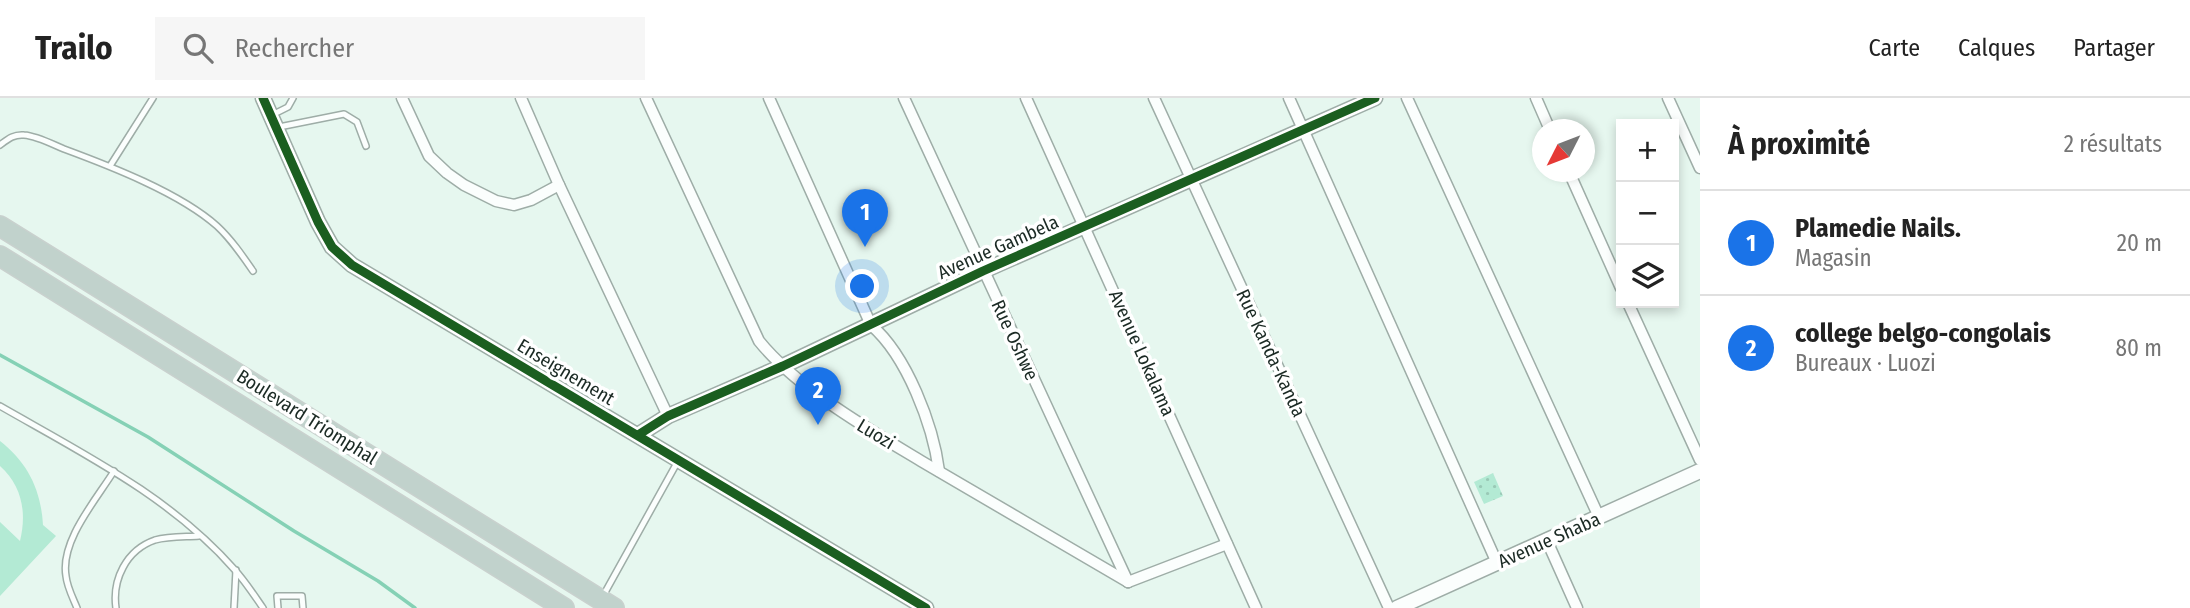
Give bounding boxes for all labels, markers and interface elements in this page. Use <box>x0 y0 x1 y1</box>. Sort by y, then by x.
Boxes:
search box <box>155 17 645 80</box>
text: Trailo <box>35 28 113 68</box>
icon: search <box>179 29 217 67</box>
text: Rechercher <box>235 33 354 64</box>
text: Carte <box>1869 34 1920 62</box>
text: Calques <box>1958 34 2035 62</box>
text: Partager <box>2073 34 2155 62</box>
north arrow <box>1532 119 1595 182</box>
map controls <box>1616 119 1679 308</box>
button: + <box>1616 119 1679 182</box>
text: À proximité <box>1728 126 1870 162</box>
text: 2 résultats <box>2064 130 2162 158</box>
button: − <box>1616 182 1679 245</box>
pin: 1 <box>842 189 888 247</box>
street label: Avenue Gambela <box>934 210 1062 284</box>
text: Plamedie Nails. <box>1795 213 1961 244</box>
text: 1 <box>1746 229 1756 257</box>
text: 20 m <box>2117 229 2162 257</box>
text: Magasin <box>1795 244 1872 272</box>
button: layers <box>1616 245 1679 308</box>
your location <box>845 269 879 303</box>
street label: Rue Kanda-Kanda <box>1231 285 1311 421</box>
street label: Avenue Lokalama <box>1104 286 1180 420</box>
street label: Rue Oshwe <box>986 296 1044 384</box>
text: college belgo-congolais <box>1795 318 2051 349</box>
street label: Enseignement <box>513 334 620 410</box>
text: 2 <box>1746 334 1756 362</box>
text: 80 m <box>2115 334 2162 362</box>
text: Bureaux · Luozi <box>1795 349 1936 377</box>
street label: Boulevard Triomphal <box>233 365 381 469</box>
pin: 2 <box>795 367 841 425</box>
street label: Luozi <box>853 414 899 454</box>
street label: Avenue Shaba <box>1494 507 1604 573</box>

